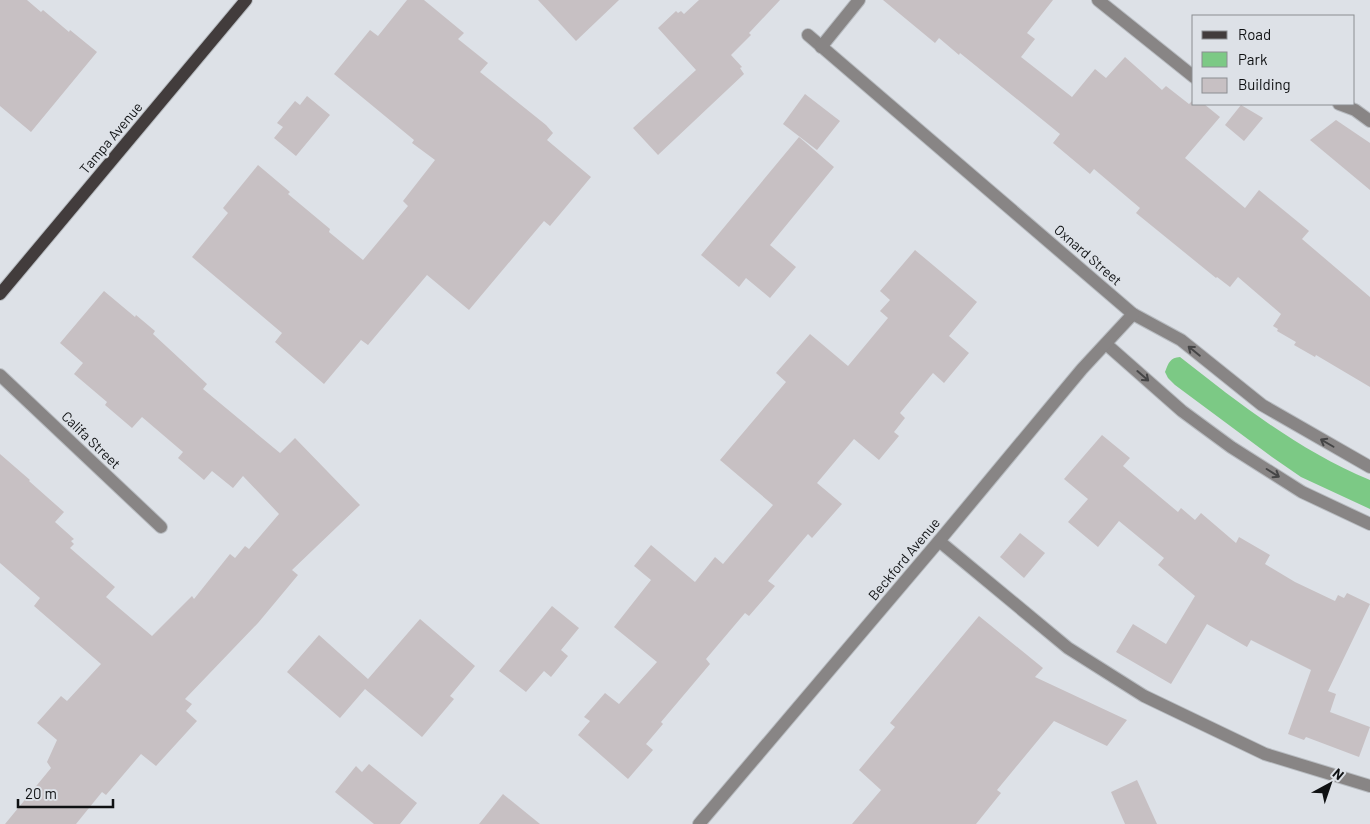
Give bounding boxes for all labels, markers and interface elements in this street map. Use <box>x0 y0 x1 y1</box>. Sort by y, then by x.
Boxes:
legend <box>1192 15 1355 105</box>
text: Road <box>1238 25 1271 43</box>
text: Park <box>1238 50 1268 68</box>
text: Building <box>1238 75 1291 93</box>
street label: Tampa Avenue <box>76 98 146 177</box>
street label: Oxnard Street <box>1051 221 1126 289</box>
one-way arrow <box>1187 346 1201 356</box>
one-way arrow <box>1136 370 1149 382</box>
street label: Califa Street <box>58 407 124 472</box>
one-way arrow <box>1321 438 1335 448</box>
one-way arrow <box>1265 468 1279 478</box>
street label: Beckford Avenue <box>864 514 943 603</box>
north arrow <box>1305 759 1355 809</box>
text: N <box>1330 764 1348 783</box>
scale bar <box>18 776 112 808</box>
text: 20 m <box>25 784 57 802</box>

